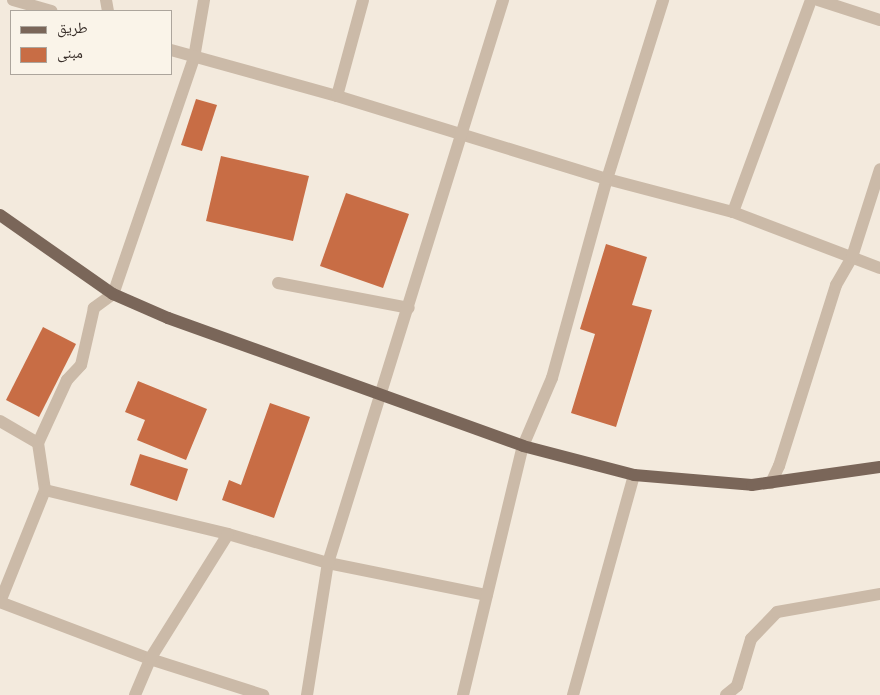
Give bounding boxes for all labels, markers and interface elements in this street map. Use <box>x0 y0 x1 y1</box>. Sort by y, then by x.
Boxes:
legend <box>10 10 172 75</box>
text: طريق <box>57 18 88 37</box>
text: مبنى <box>57 43 83 62</box>

